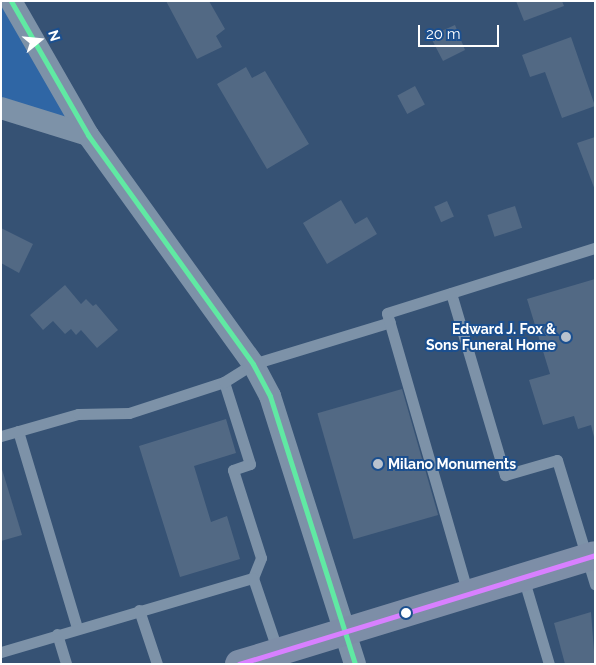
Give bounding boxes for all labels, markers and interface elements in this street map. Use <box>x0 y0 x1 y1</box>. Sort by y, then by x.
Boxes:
north arrow <box>15 15 65 65</box>
scale bar <box>421 15 502 47</box>
text: 20 m <box>426 25 461 43</box>
text: N <box>45 28 64 43</box>
place label: Edward J. Fox & Sons Funeral Home <box>426 321 556 354</box>
marker: Edward J. Fox & Sons Funeral Home <box>560 331 572 343</box>
place label: Milano Monuments <box>388 456 516 472</box>
marker: Milano Monuments <box>372 458 384 470</box>
unlabelled marker <box>401 608 411 618</box>

